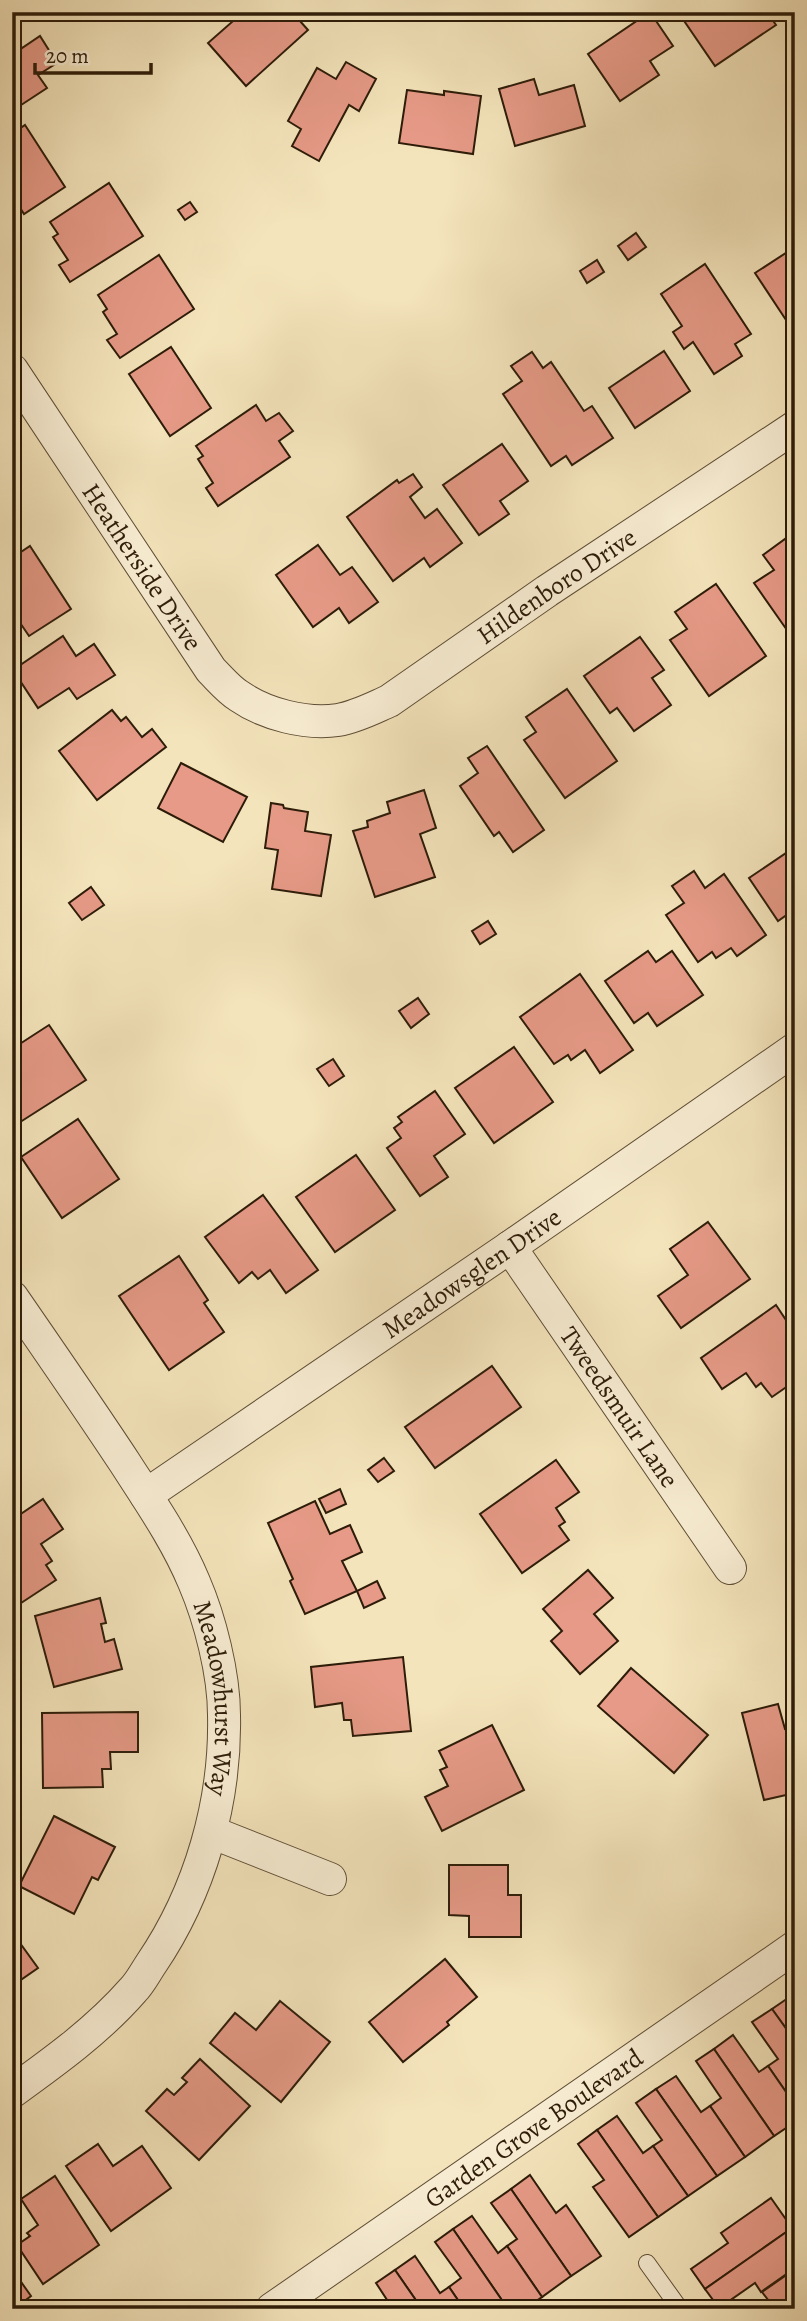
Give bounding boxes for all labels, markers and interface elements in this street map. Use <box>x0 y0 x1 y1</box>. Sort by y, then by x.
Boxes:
scale bar <box>35 32 150 76</box>
text: 20 m <box>46 42 89 70</box>
street label: Heatherside Drive <box>74 476 210 657</box>
street label: Hildenboro Drive <box>470 520 643 653</box>
street label: Meadowsglen Drive <box>375 1200 568 1347</box>
street label: Tweedsmuir Lane <box>552 1320 687 1495</box>
street label: Meadowhurst Way <box>185 1596 241 1799</box>
street label: Garden Grove Boulevard <box>418 2041 650 2216</box>

